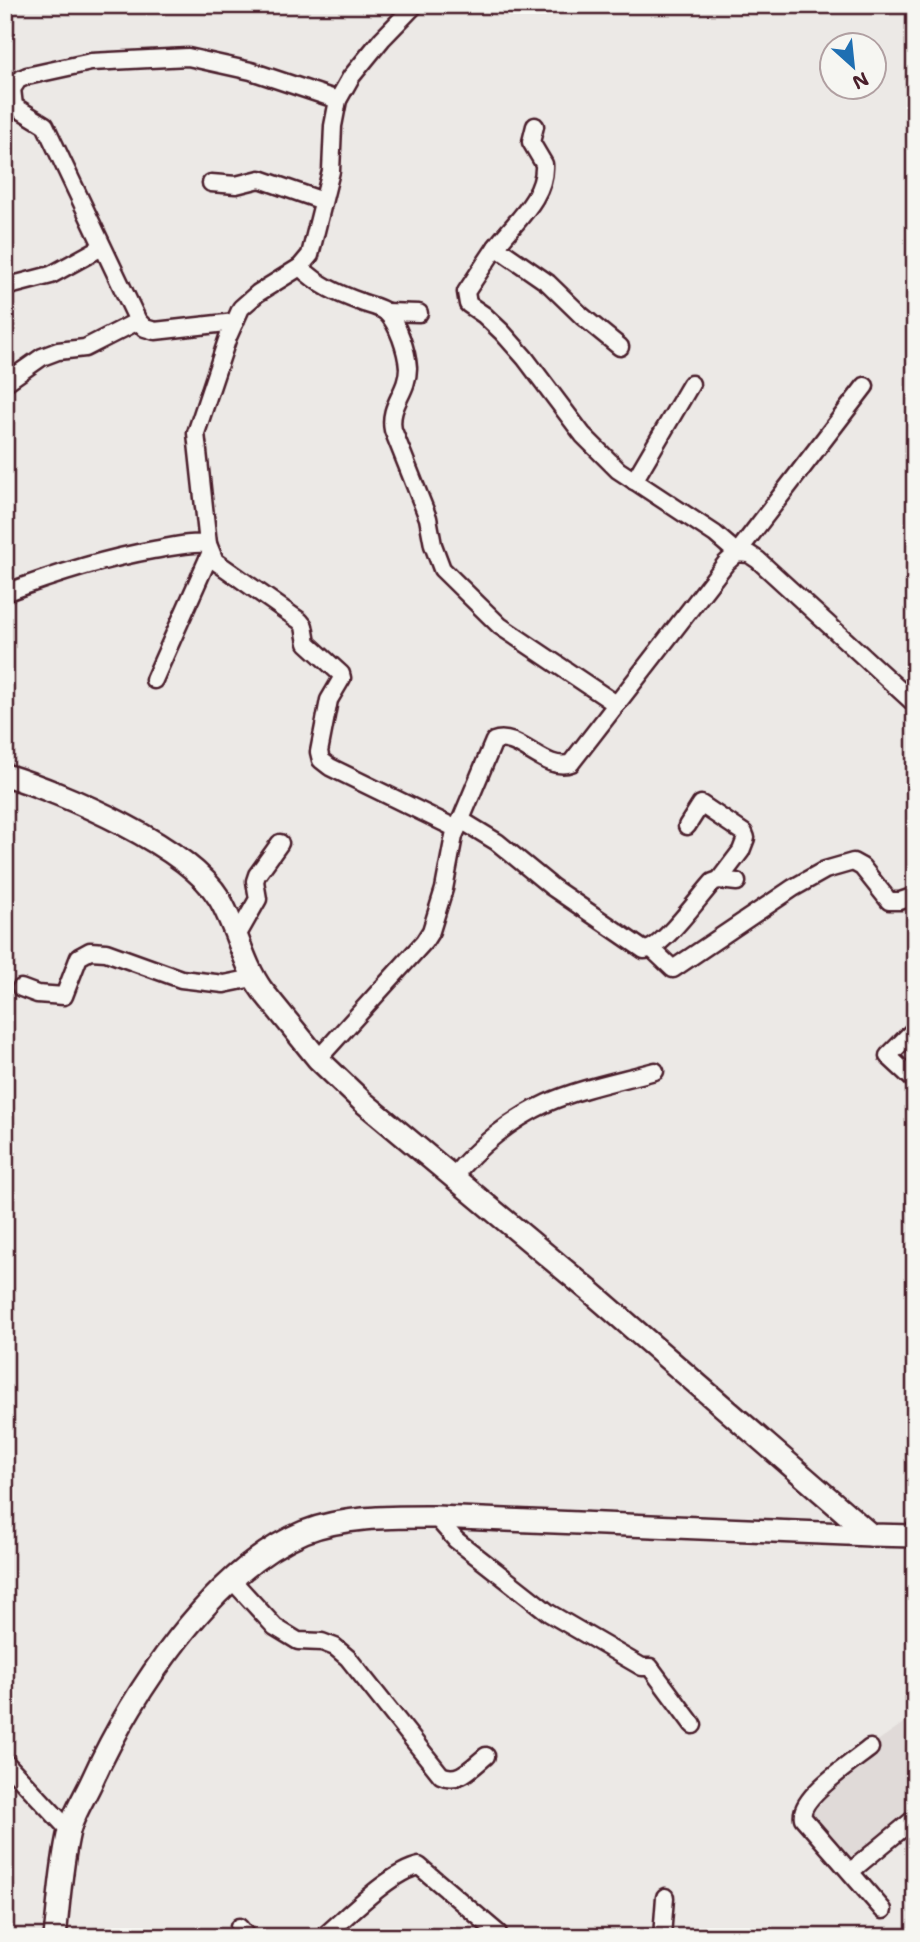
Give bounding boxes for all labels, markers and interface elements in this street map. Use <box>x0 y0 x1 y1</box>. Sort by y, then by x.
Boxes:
north arrow <box>818 32 888 102</box>
text: N <box>848 66 873 95</box>

